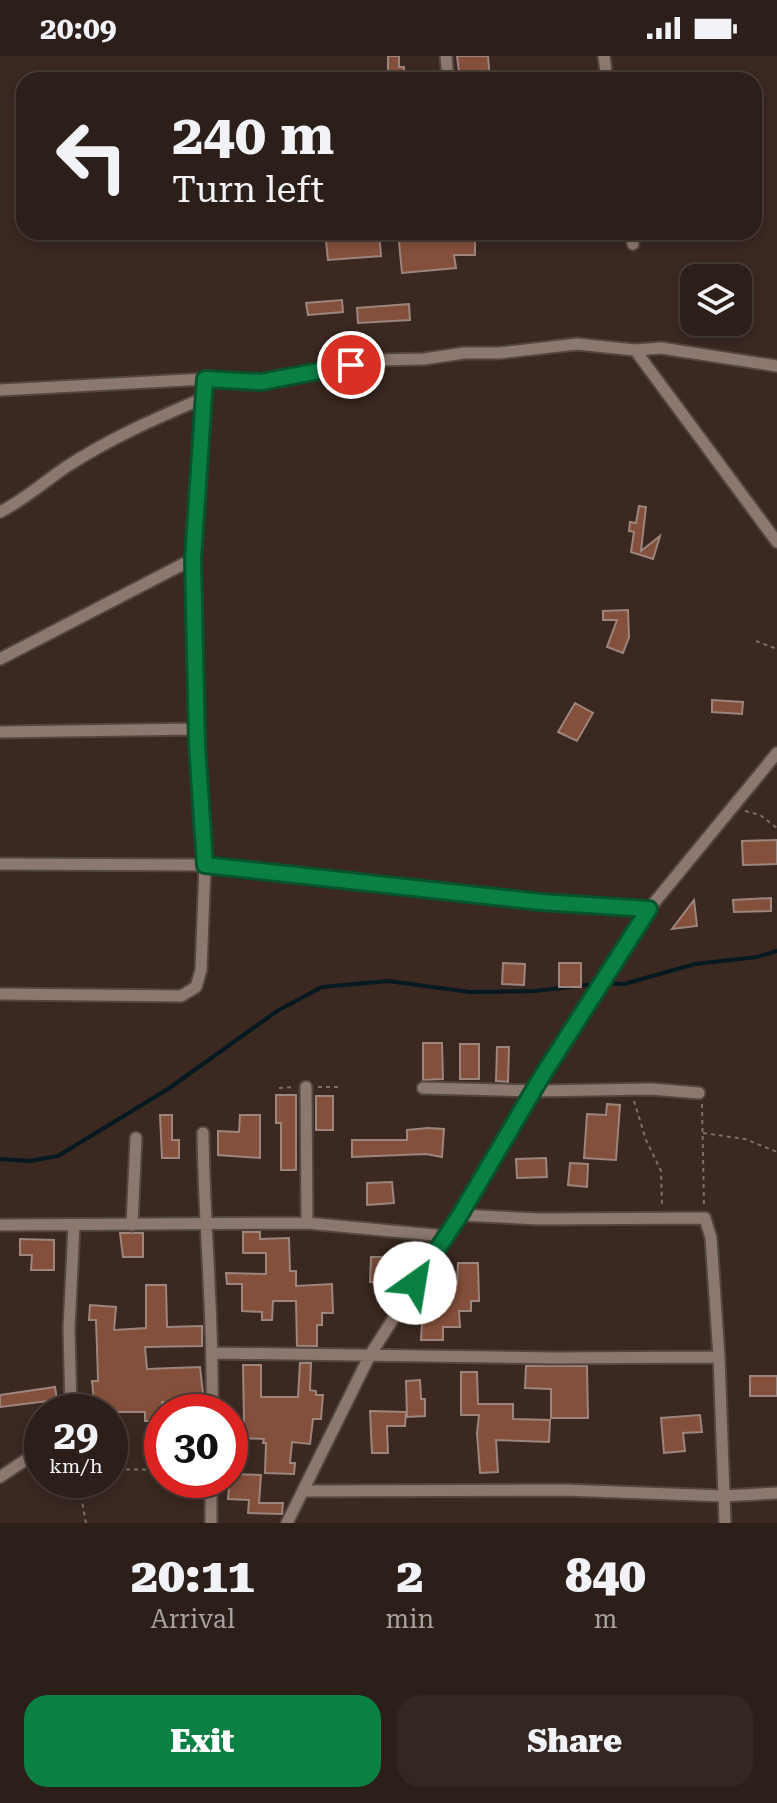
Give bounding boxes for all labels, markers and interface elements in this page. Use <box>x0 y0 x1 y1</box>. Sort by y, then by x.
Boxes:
text: 20:09 <box>40 11 117 46</box>
text: 240 m <box>172 102 334 168</box>
icon: left <box>40 104 144 208</box>
text: Turn left <box>172 169 324 211</box>
map controls <box>680 264 752 336</box>
button: layers <box>680 264 752 336</box>
pin <box>317 331 385 399</box>
icon: arrive <box>329 343 373 387</box>
position arrow <box>373 1241 457 1325</box>
speed limit sign: 30 <box>144 1394 248 1498</box>
text: 29 <box>54 1412 98 1459</box>
text: km/h <box>49 1454 103 1478</box>
text: 20:11 <box>131 1548 254 1604</box>
text: 2 <box>396 1548 423 1604</box>
text: 840 <box>565 1548 646 1604</box>
text: Arrival <box>150 1604 235 1634</box>
text: min <box>386 1604 434 1634</box>
text: m <box>594 1604 617 1634</box>
button: Exit <box>24 1695 381 1787</box>
button: Share <box>397 1695 753 1787</box>

